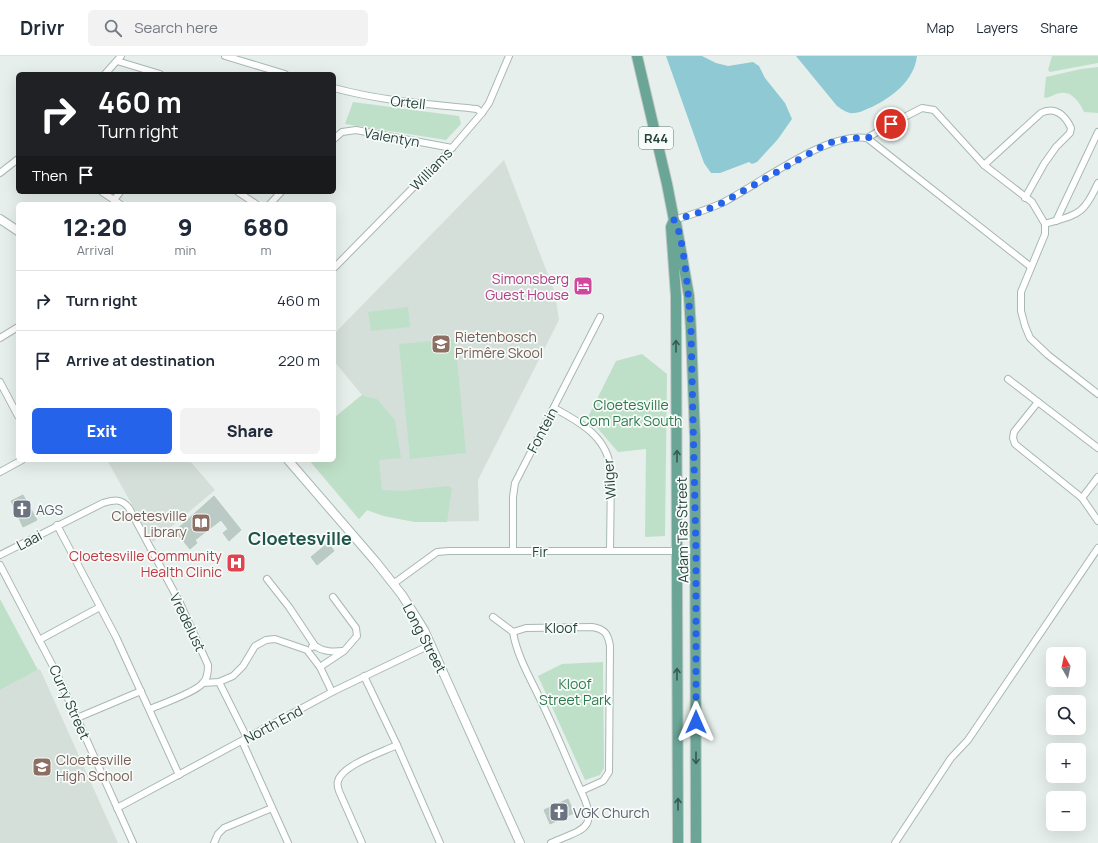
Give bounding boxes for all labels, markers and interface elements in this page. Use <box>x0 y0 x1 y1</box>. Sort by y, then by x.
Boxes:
search box <box>88 10 368 46</box>
text: Drivr <box>20 15 64 41</box>
icon: search <box>102 17 124 39</box>
text: Search here <box>134 17 218 38</box>
text: Map <box>926 18 954 37</box>
text: Layers <box>976 18 1018 37</box>
text: Share <box>1040 18 1078 37</box>
text: 460 m <box>98 83 182 121</box>
icon: right <box>32 88 84 140</box>
street label: Ortell <box>389 91 427 113</box>
pin <box>874 107 908 141</box>
icon: arrive <box>880 113 902 135</box>
text: Turn right <box>98 119 179 143</box>
street label: Valentyn <box>363 123 421 151</box>
road number: R44 <box>639 127 673 149</box>
street label: Williams <box>406 143 456 195</box>
icon: arrive <box>75 164 97 186</box>
text: Then <box>32 165 67 186</box>
text: 12:20 <box>63 210 128 243</box>
text: 9 <box>178 210 193 243</box>
text: 680 <box>243 210 289 243</box>
text: Arrival <box>77 241 114 259</box>
text: min <box>174 241 196 259</box>
text: m <box>261 241 272 259</box>
place label: Simonsberg Guest House <box>485 269 569 304</box>
hotel icon: Simonsberg Guest House <box>572 275 594 297</box>
icon: right <box>32 290 54 312</box>
text: Turn right <box>66 290 137 311</box>
text: 460 m <box>277 290 320 311</box>
place label: Rietenbosch Primêre Skool <box>455 327 543 362</box>
school or university icon: Rietenbosch Primêre Skool <box>430 333 452 355</box>
one-way arrow <box>672 340 680 353</box>
icon: arrive <box>32 350 54 372</box>
text: Arrive at destination <box>66 350 215 371</box>
text: 220 m <box>278 350 320 371</box>
park label: Cloetesville Com Park South <box>580 395 682 430</box>
street label: Fontein <box>522 404 562 456</box>
button: Exit <box>32 408 172 454</box>
button: Share <box>180 408 320 454</box>
one-way arrow <box>673 450 681 463</box>
street label: Wilger <box>598 458 620 500</box>
street label: Adam Tas Street <box>672 476 692 583</box>
church icon: AGS <box>11 498 33 520</box>
place label: AGS <box>36 500 63 519</box>
place label: Cloetesville Library <box>112 506 188 541</box>
library icon: Cloetesville Library <box>190 512 212 534</box>
street label: Laai <box>13 526 45 554</box>
district label: Cloetesville <box>248 526 352 550</box>
street label: Fir <box>532 542 548 561</box>
place label: Cloetesville Community Health Clinic <box>69 546 223 581</box>
hospital icon: Cloetesville Community Health Clinic <box>225 552 247 574</box>
street label: Vredelust <box>166 590 210 655</box>
street label: Long Street <box>399 600 451 676</box>
street label: Kloof <box>544 618 578 637</box>
north arrow <box>1046 647 1086 687</box>
map controls <box>1046 647 1086 831</box>
street label: Curry Street <box>45 662 95 743</box>
one-way arrow <box>674 668 681 681</box>
park label: Kloof Street Park <box>539 674 612 709</box>
button: search <box>1046 695 1086 735</box>
street label: North End <box>240 701 306 747</box>
position arrow <box>675 701 717 743</box>
button: + <box>1046 743 1086 783</box>
place label: Cloetesville High School <box>56 750 133 785</box>
one-way arrow <box>692 751 700 764</box>
school or university icon: Cloetesville High School <box>31 756 53 778</box>
button: − <box>1046 791 1086 831</box>
one-way arrow <box>674 798 682 811</box>
church icon: VGK Church <box>548 801 570 823</box>
place label: VGK Church <box>573 803 650 822</box>

